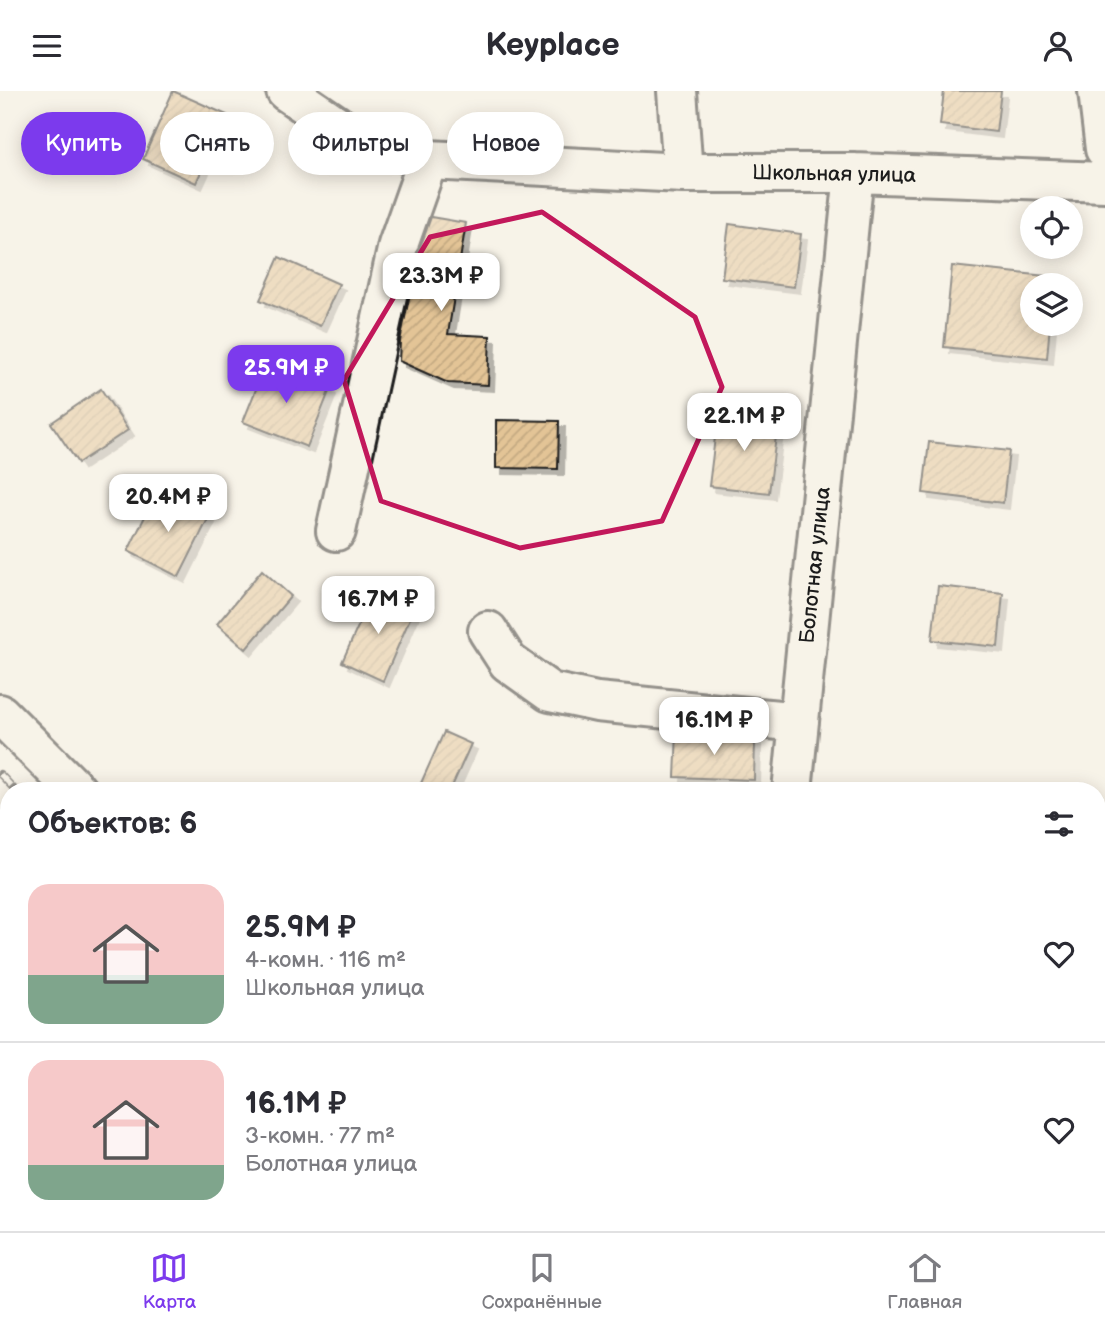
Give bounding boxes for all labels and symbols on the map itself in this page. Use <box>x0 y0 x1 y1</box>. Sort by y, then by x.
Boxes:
street label: Школьная улица <box>752 160 917 188</box>
pin: 23.3M ₽ <box>376 253 506 313</box>
pin: 25.9M ₽ <box>221 345 351 405</box>
pin: 22.1M ₽ <box>679 393 809 453</box>
pin: 20.4M ₽ <box>103 475 233 534</box>
street label: Болотная улица <box>794 485 836 645</box>
pin: 16.7M ₽ <box>313 577 443 636</box>
pin: 16.1M ₽ <box>649 697 779 757</box>

